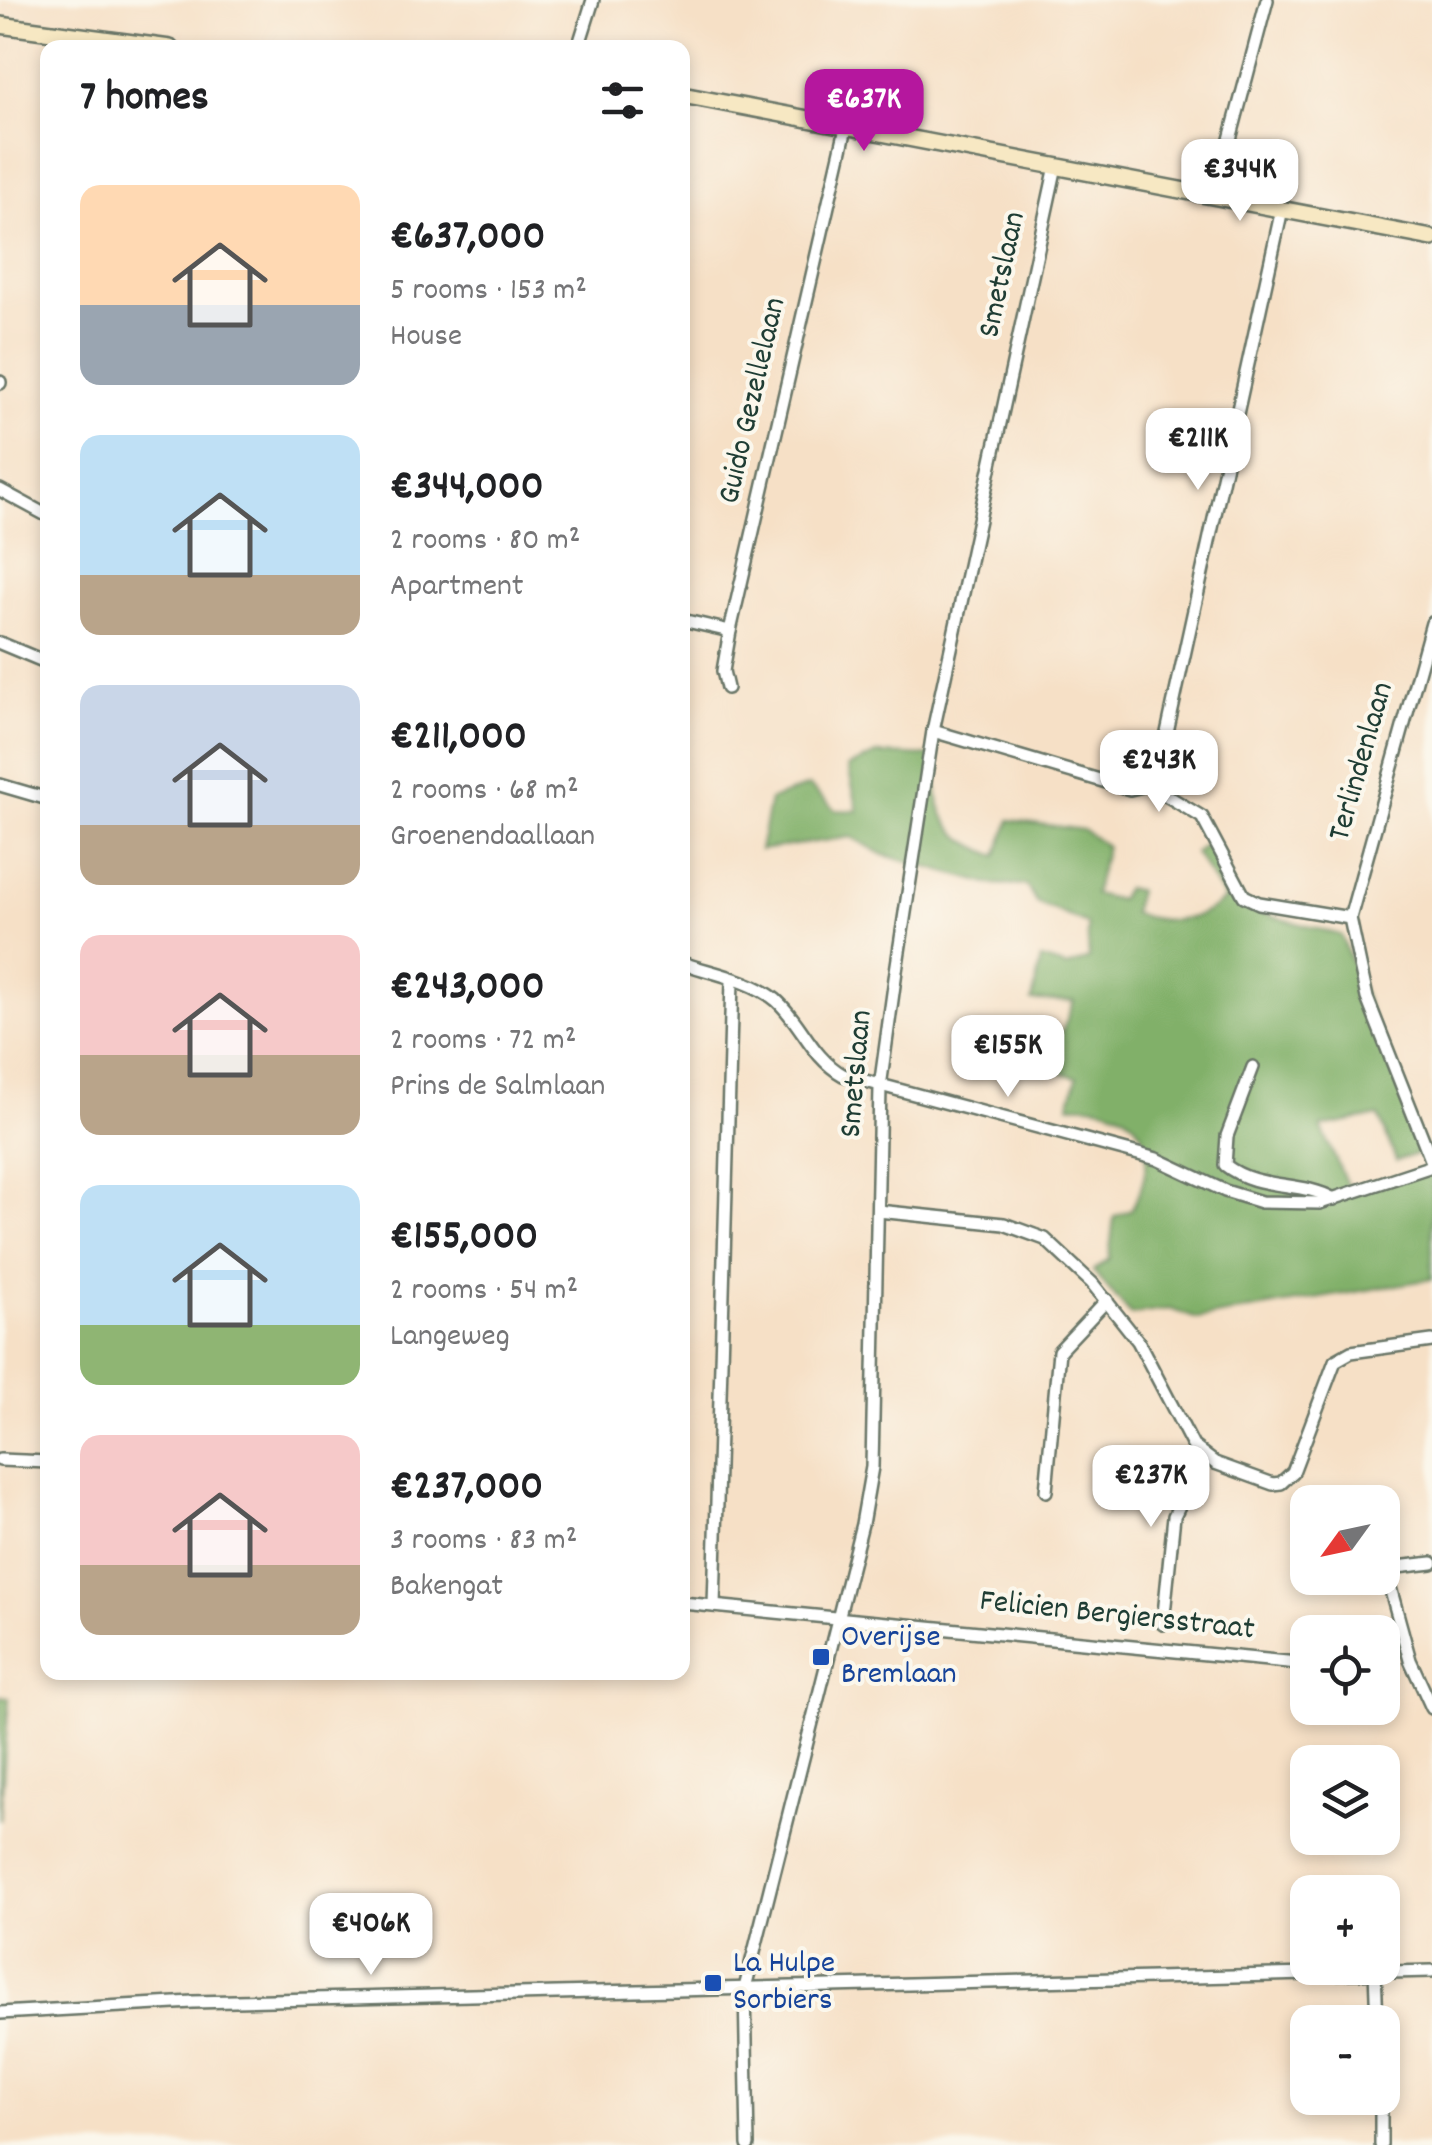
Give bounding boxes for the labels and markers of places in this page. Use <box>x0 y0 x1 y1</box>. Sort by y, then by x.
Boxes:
pin: €637K <box>794 69 934 154</box>
pin: €344K <box>1170 139 1310 224</box>
pin: €211K <box>1128 408 1268 493</box>
pin: €243K <box>1089 730 1229 815</box>
pin: €155K <box>938 1015 1078 1100</box>
pin: €237K <box>1081 1445 1221 1530</box>
place label: Overijse Bremlaan <box>841 1616 957 1699</box>
marker: Overijse Bremlaan <box>810 1646 832 1668</box>
pin: €406K <box>301 1893 441 1978</box>
place label: La Hulpe Sorbiers <box>733 1942 835 2025</box>
marker: La Hulpe Sorbiers <box>702 1972 724 1994</box>

